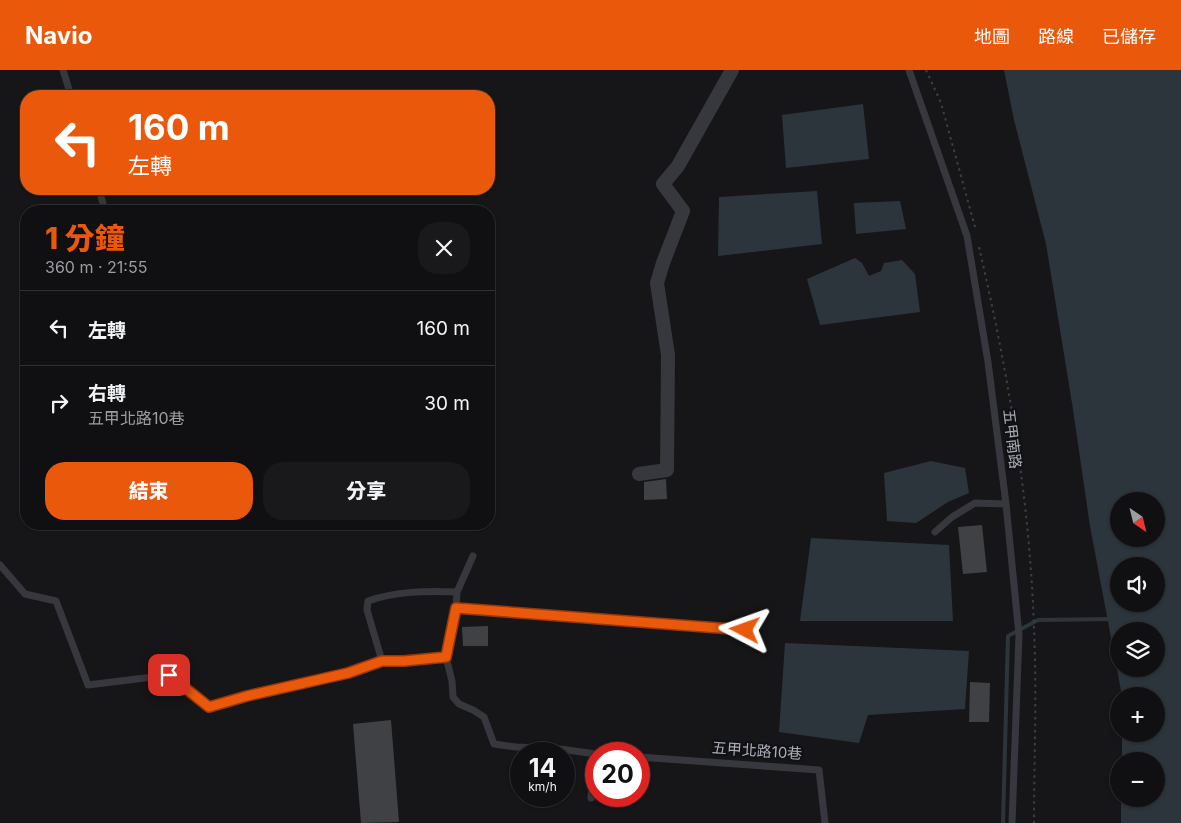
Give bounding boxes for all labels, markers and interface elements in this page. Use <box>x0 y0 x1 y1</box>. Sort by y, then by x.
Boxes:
text: Navio <box>25 21 92 50</box>
text: 地圖 <box>974 26 1010 47</box>
text: 路線 <box>1038 26 1074 47</box>
text: 已儲存 <box>1102 26 1156 47</box>
text: 160 m <box>128 106 230 148</box>
icon: left <box>45 110 110 175</box>
text: 左轉 <box>128 153 172 179</box>
text: 1 分鐘 <box>45 220 125 256</box>
button: close <box>418 222 470 274</box>
text: 360 m · 21:55 <box>45 257 147 277</box>
icon: left <box>45 314 73 342</box>
text: 160 m <box>417 317 470 340</box>
text: 左轉 <box>88 319 126 342</box>
text: 右轉 <box>88 382 126 405</box>
icon: right <box>45 389 73 417</box>
text: 30 m <box>424 392 470 415</box>
text: 五甲北路10巷 <box>88 408 185 428</box>
street label: 五甲南路 <box>999 408 1026 470</box>
button: 結束 <box>45 462 253 520</box>
button: 分享 <box>263 462 470 520</box>
north arrow <box>1110 492 1165 548</box>
map controls <box>1110 492 1165 807</box>
button: sound <box>1110 557 1165 612</box>
position arrow <box>718 603 770 655</box>
button: layers <box>1110 622 1165 677</box>
pin <box>148 654 190 696</box>
icon: arrive <box>155 661 183 689</box>
button: + <box>1110 687 1165 742</box>
street label: 五甲北路10巷 <box>711 738 803 763</box>
speed limit sign: 20 <box>585 742 650 807</box>
button: − <box>1110 752 1165 807</box>
text: 14 <box>529 753 556 783</box>
text: km/h <box>528 779 557 794</box>

